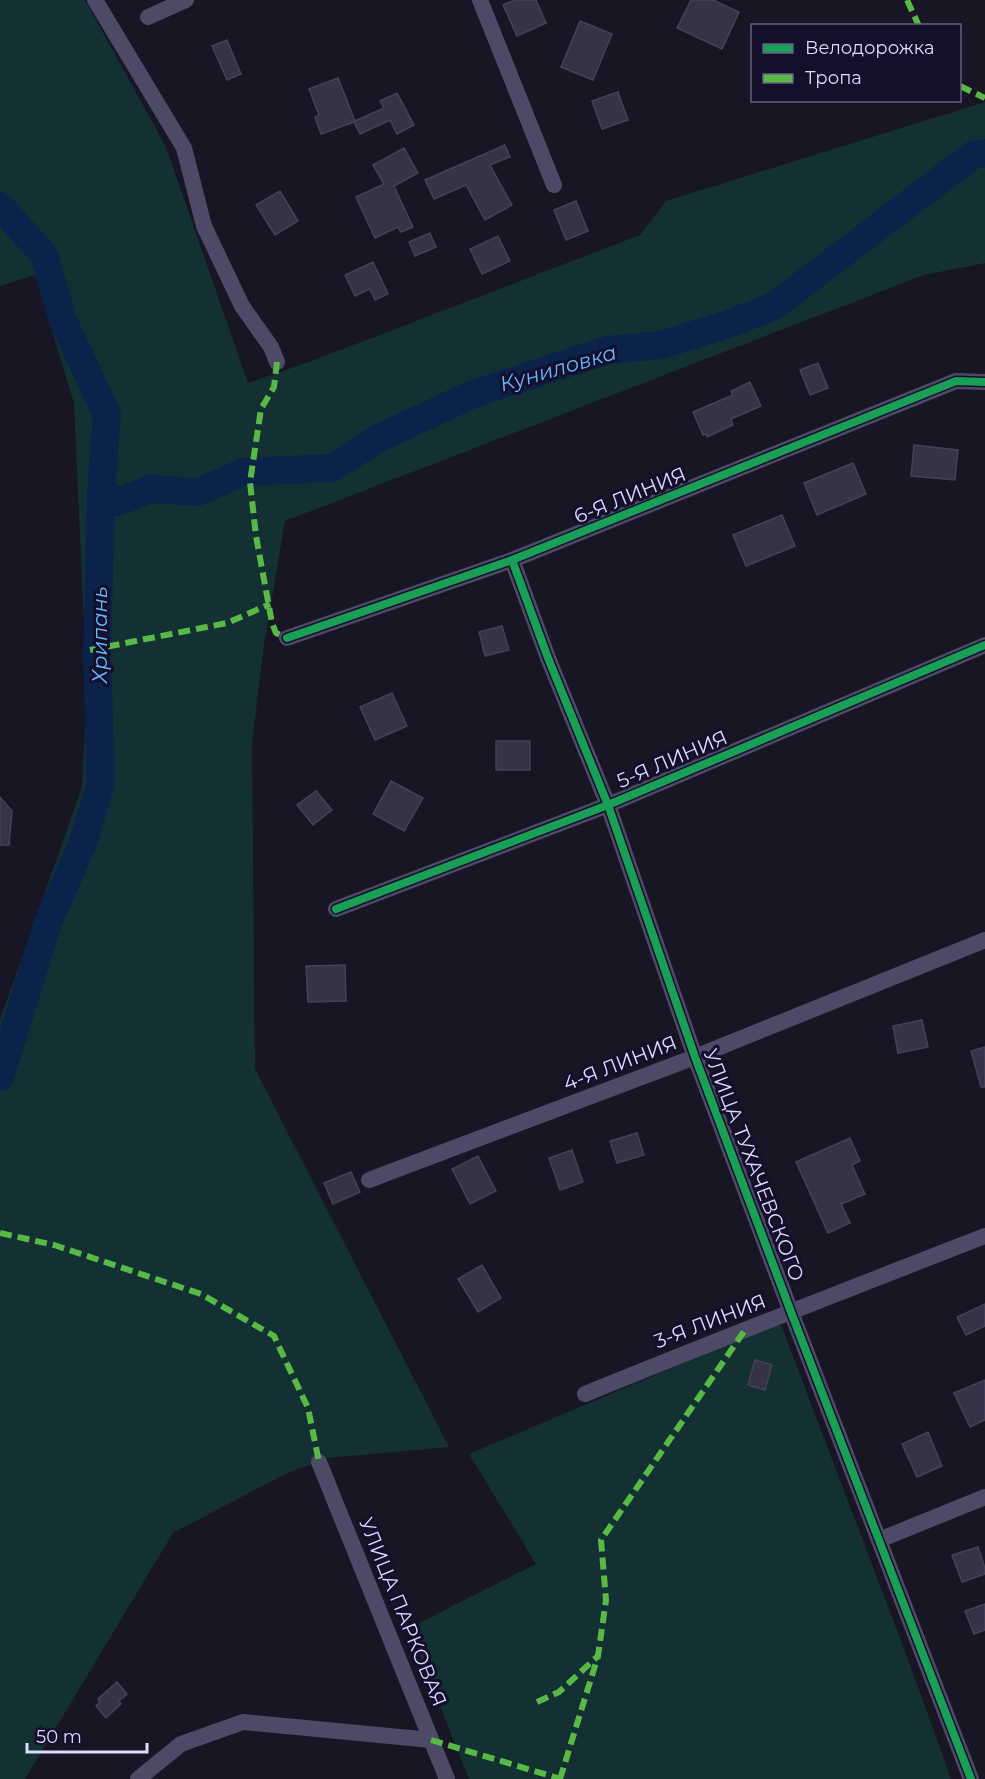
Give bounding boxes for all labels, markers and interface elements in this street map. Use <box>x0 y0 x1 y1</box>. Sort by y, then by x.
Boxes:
legend <box>751 24 961 102</box>
text: Велодорожка <box>805 37 934 59</box>
text: Тропа <box>805 67 862 89</box>
water label: Куниловка <box>497 339 619 397</box>
street label: 6-Я ЛИНИЯ <box>570 462 690 528</box>
water label: Хрипань <box>87 587 112 684</box>
street label: 5-Я ЛИНИЯ <box>613 725 731 793</box>
street label: 4-Я ЛИНИЯ <box>560 1030 680 1096</box>
street label: УЛИЦА ТУХАЧЕВСКОГО <box>699 1046 809 1284</box>
street label: 3-Я ЛИНИЯ <box>651 1289 769 1353</box>
street label: УЛИЦА ПАРКОВАЯ <box>354 1514 452 1710</box>
scale bar <box>27 1716 147 1754</box>
text: 50 m <box>36 1726 82 1748</box>

